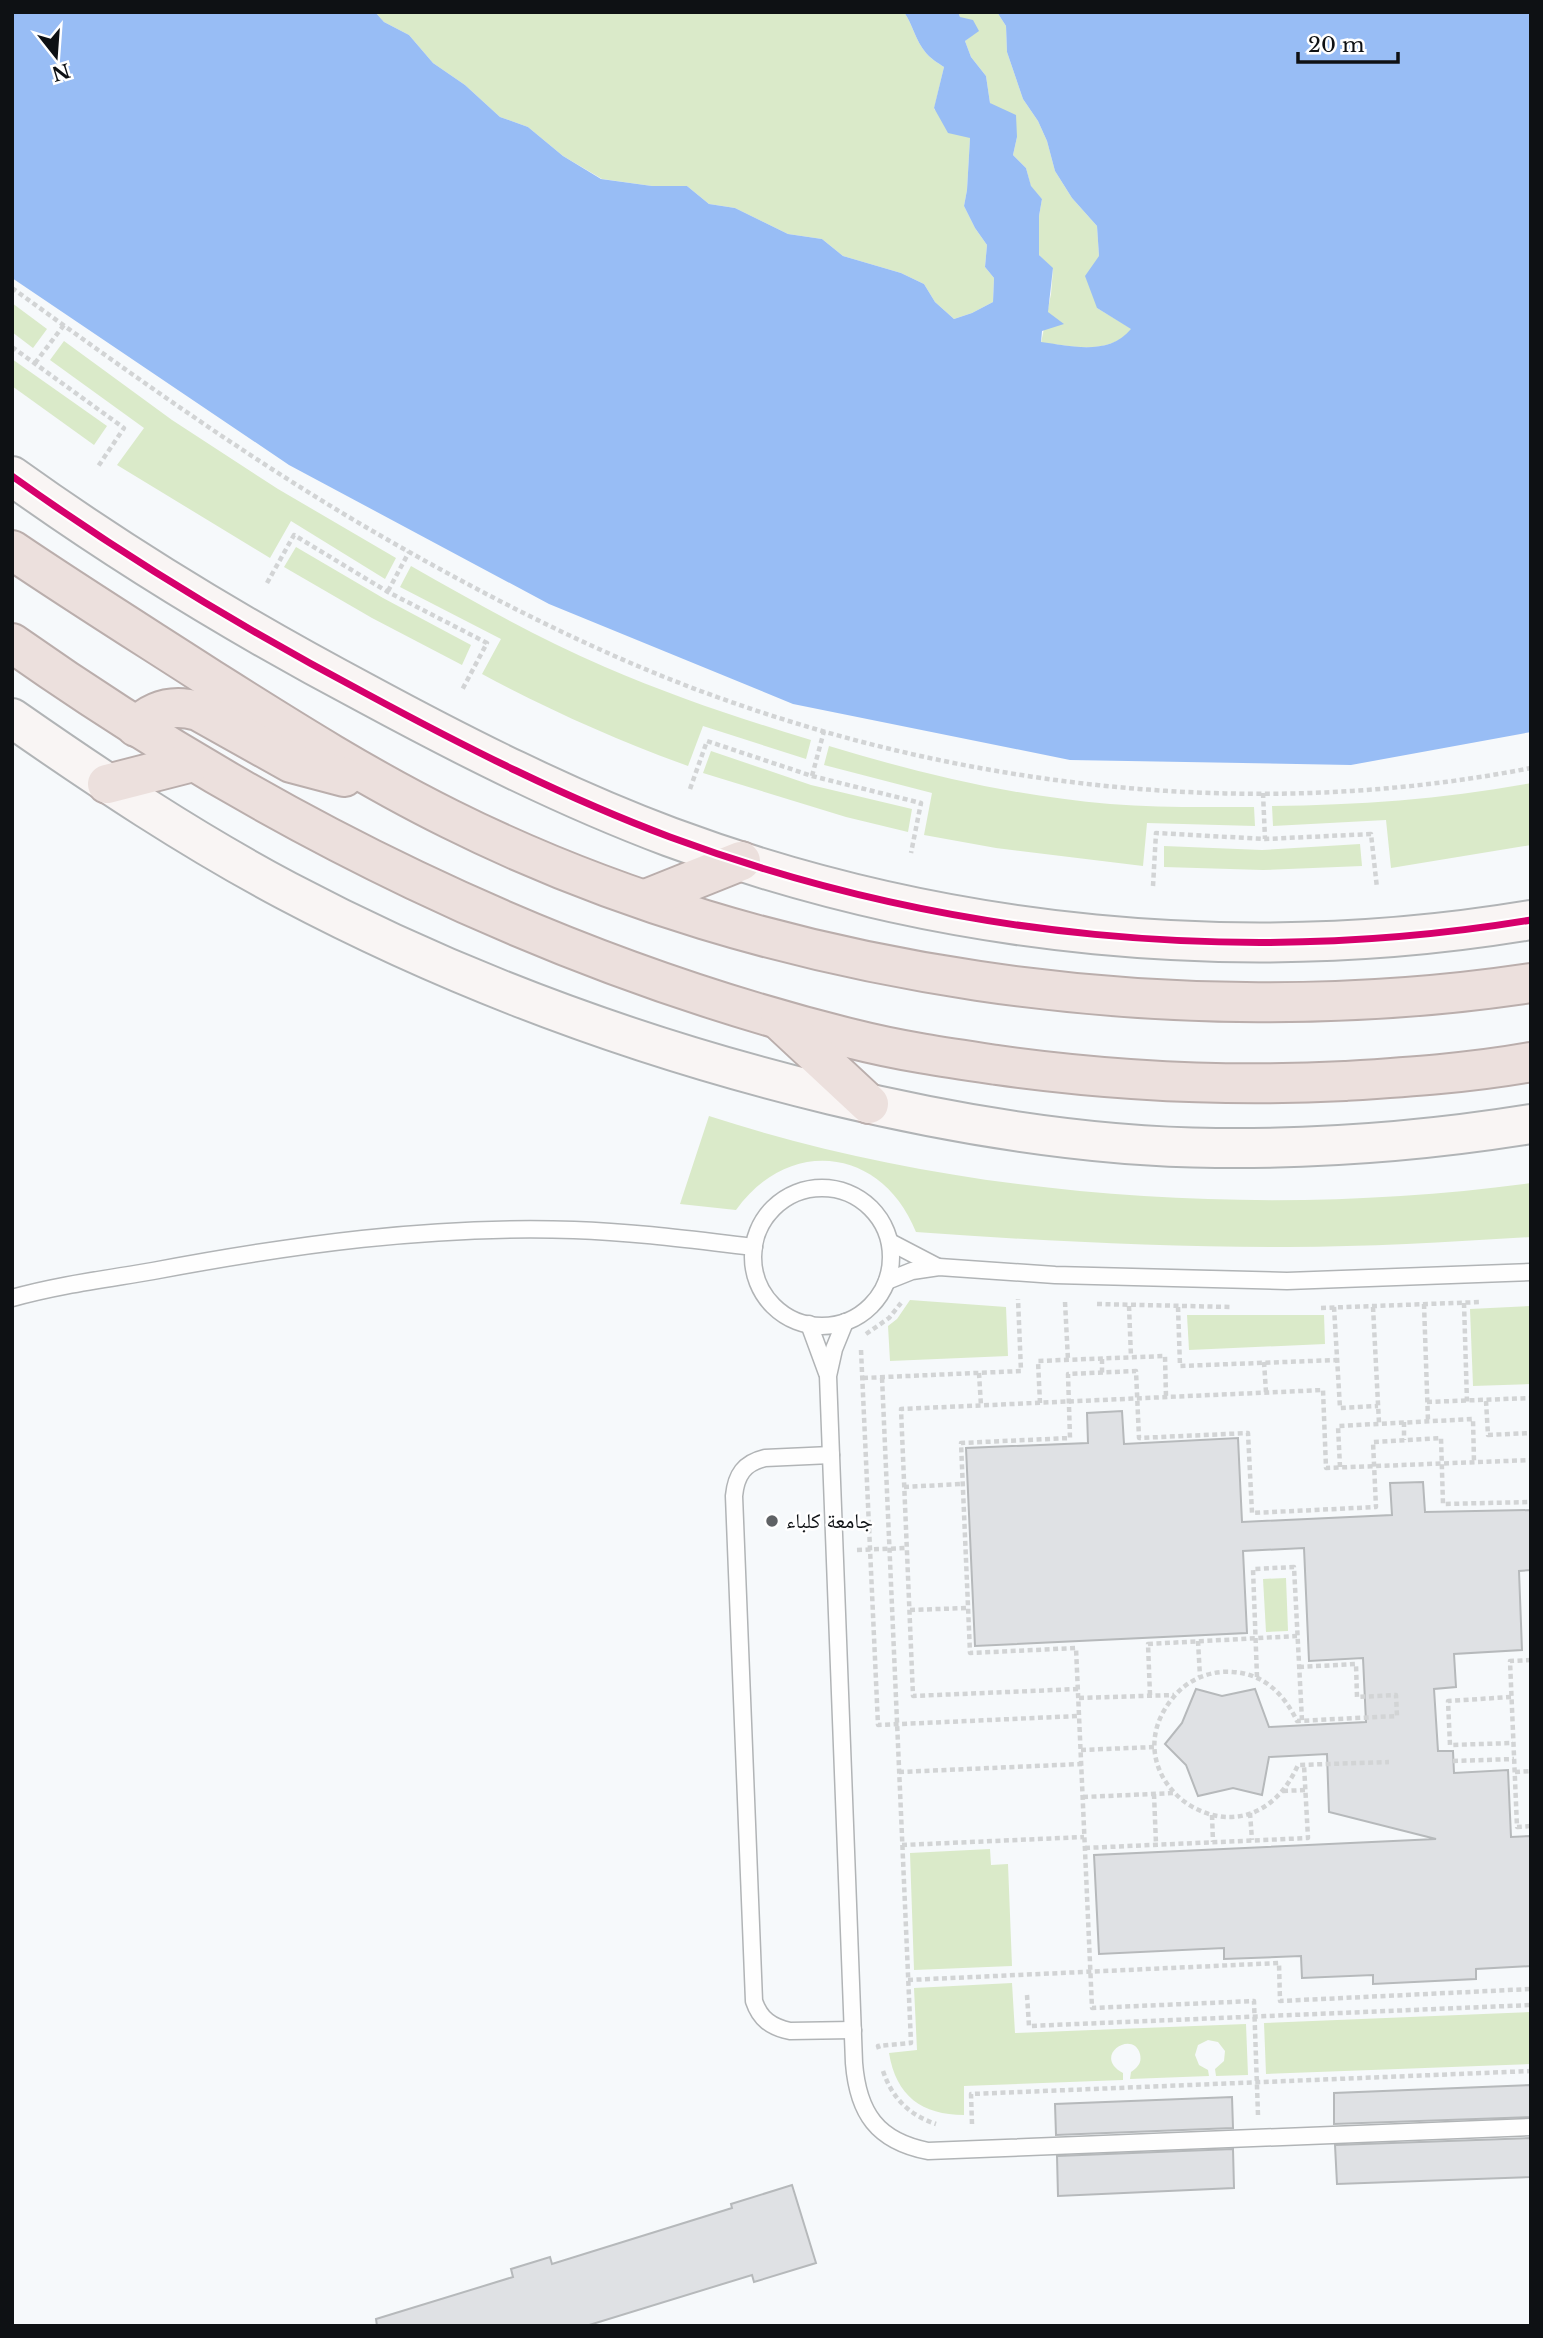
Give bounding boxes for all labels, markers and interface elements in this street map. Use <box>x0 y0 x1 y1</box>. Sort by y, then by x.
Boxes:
north arrow <box>21 21 91 91</box>
scale bar <box>1298 21 1398 65</box>
text: 20 m <box>1308 32 1365 58</box>
text: N <box>49 58 73 85</box>
place label: جامعة كلباء <box>786 1508 873 1534</box>
marker: جامعة كلباء <box>764 1513 780 1529</box>

